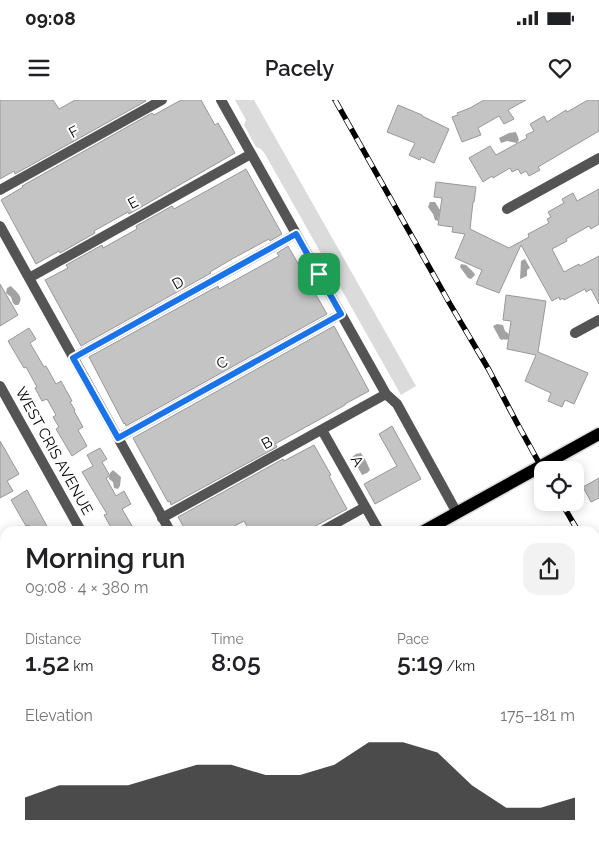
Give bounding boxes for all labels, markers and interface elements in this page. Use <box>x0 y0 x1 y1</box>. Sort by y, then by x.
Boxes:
text: 09:08 <box>25 7 76 29</box>
icon: menu <box>25 54 53 82</box>
icon: heart <box>546 54 574 82</box>
text: Pacely <box>265 55 334 81</box>
street label: F <box>66 122 82 142</box>
street label: E <box>125 193 141 213</box>
pin <box>298 253 340 295</box>
icon: arrive <box>305 260 333 288</box>
street label: D <box>169 272 187 293</box>
street label: C <box>213 353 231 373</box>
street label: WEST CRIS AVENUE <box>11 384 97 518</box>
street label: B <box>258 433 276 453</box>
street label: A <box>347 452 367 470</box>
map controls <box>534 461 584 511</box>
button: locate <box>534 461 584 511</box>
text: Morning run <box>25 542 185 575</box>
button: share <box>523 543 575 595</box>
text: 09:08 · 4 × 380 m <box>25 578 148 597</box>
text: Distance <box>25 631 81 647</box>
text: Time <box>211 631 244 647</box>
text: Pace <box>397 631 429 647</box>
text: 1.52 <box>25 647 70 677</box>
text: 8:05 <box>211 647 261 677</box>
text: 5:19 <box>397 647 443 677</box>
text: km <box>70 658 93 674</box>
text: /km <box>443 658 475 674</box>
text: Elevation <box>25 706 93 725</box>
text: 175–181 m <box>500 706 575 725</box>

